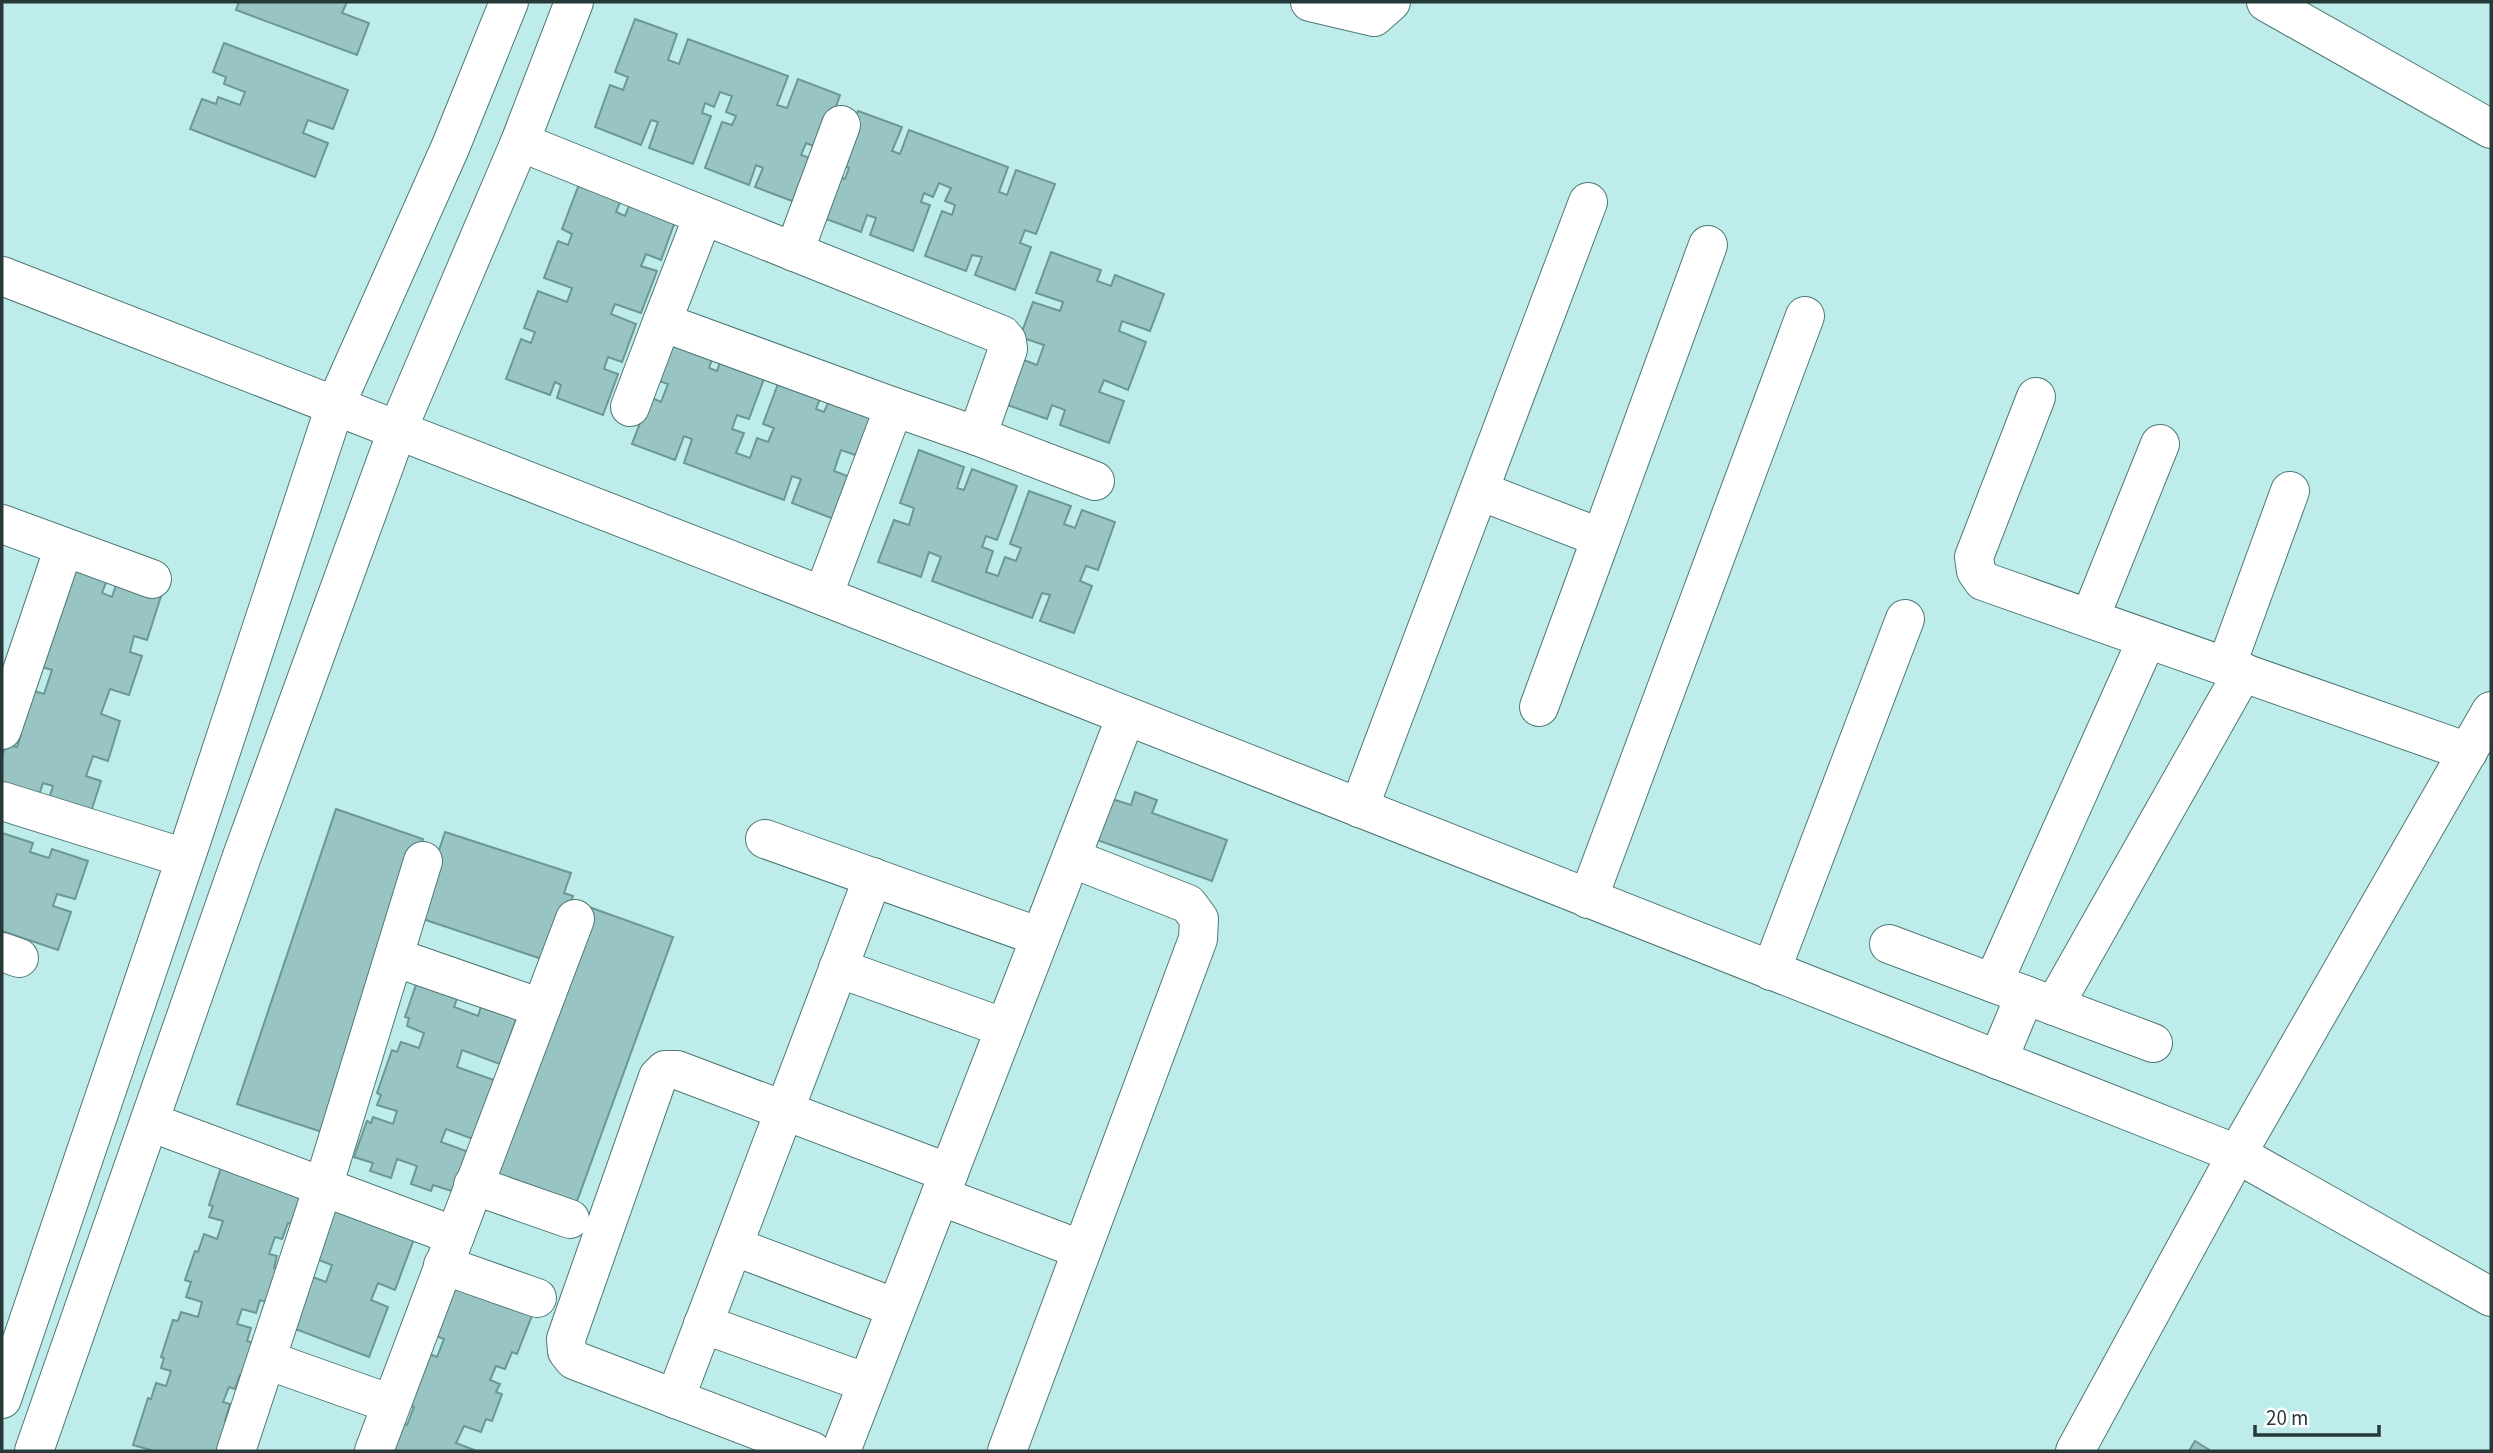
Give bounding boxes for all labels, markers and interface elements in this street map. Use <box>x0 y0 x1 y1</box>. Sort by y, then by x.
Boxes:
scale bar <box>2255 1394 2379 1438</box>
text: 20 m <box>2266 1403 2308 1433</box>

